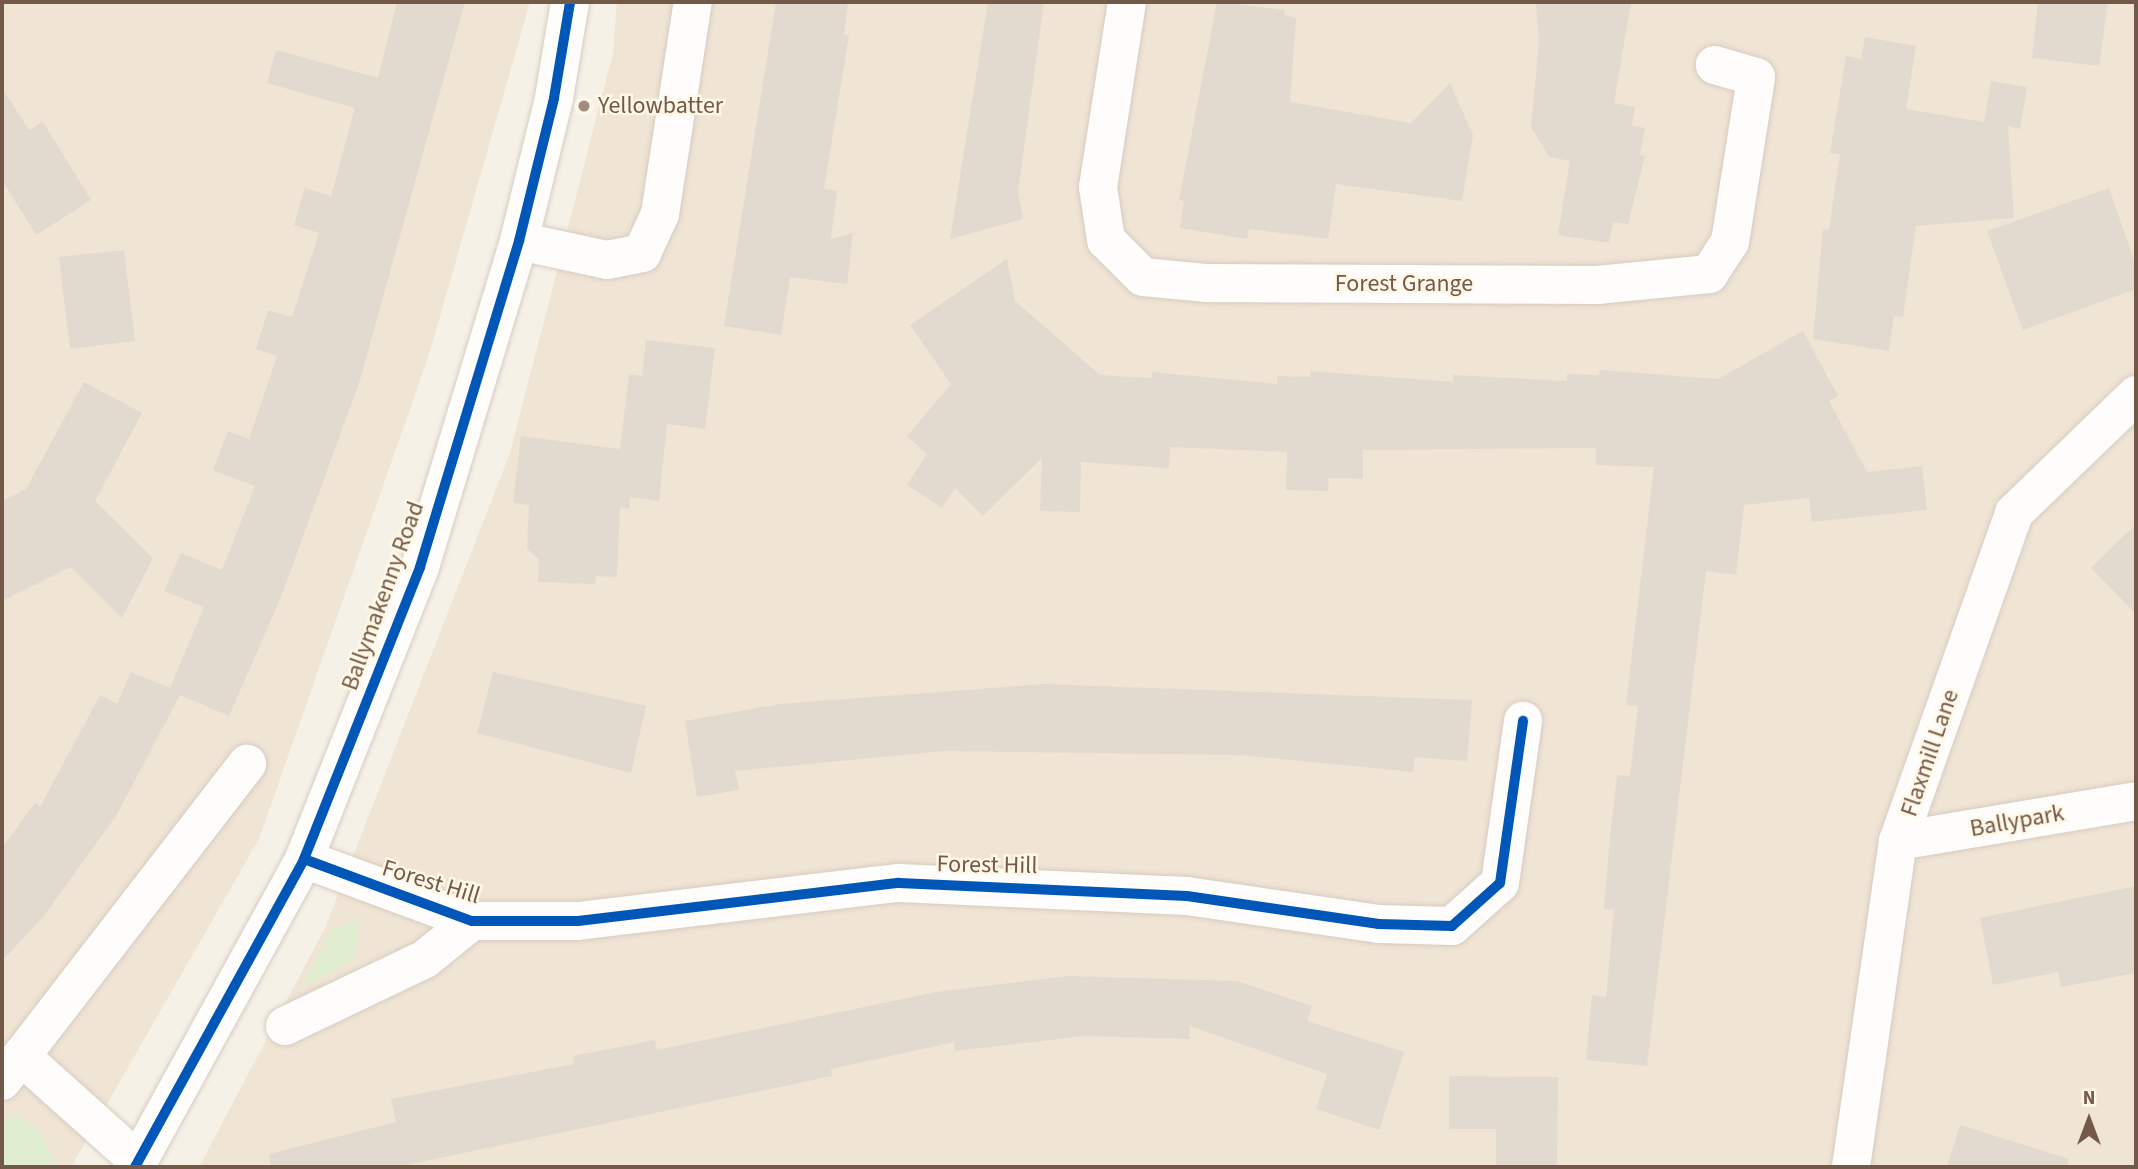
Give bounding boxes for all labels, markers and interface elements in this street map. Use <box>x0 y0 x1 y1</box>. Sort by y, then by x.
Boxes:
place label: Yellowbatter <box>598 92 723 120</box>
marker: Yellowbatter <box>576 98 592 114</box>
street label: Forest Grange <box>1335 270 1473 298</box>
street label: Ballymakenny Road <box>335 498 431 694</box>
street label: Flaxmill Lane <box>1895 686 1965 820</box>
street label: Ballypark <box>1968 799 2066 843</box>
street label: Forest Hill <box>936 850 1038 880</box>
street label: Forest Hill <box>379 853 483 911</box>
north arrow <box>2054 1085 2124 1155</box>
text: N <box>2083 1085 2095 1112</box>

